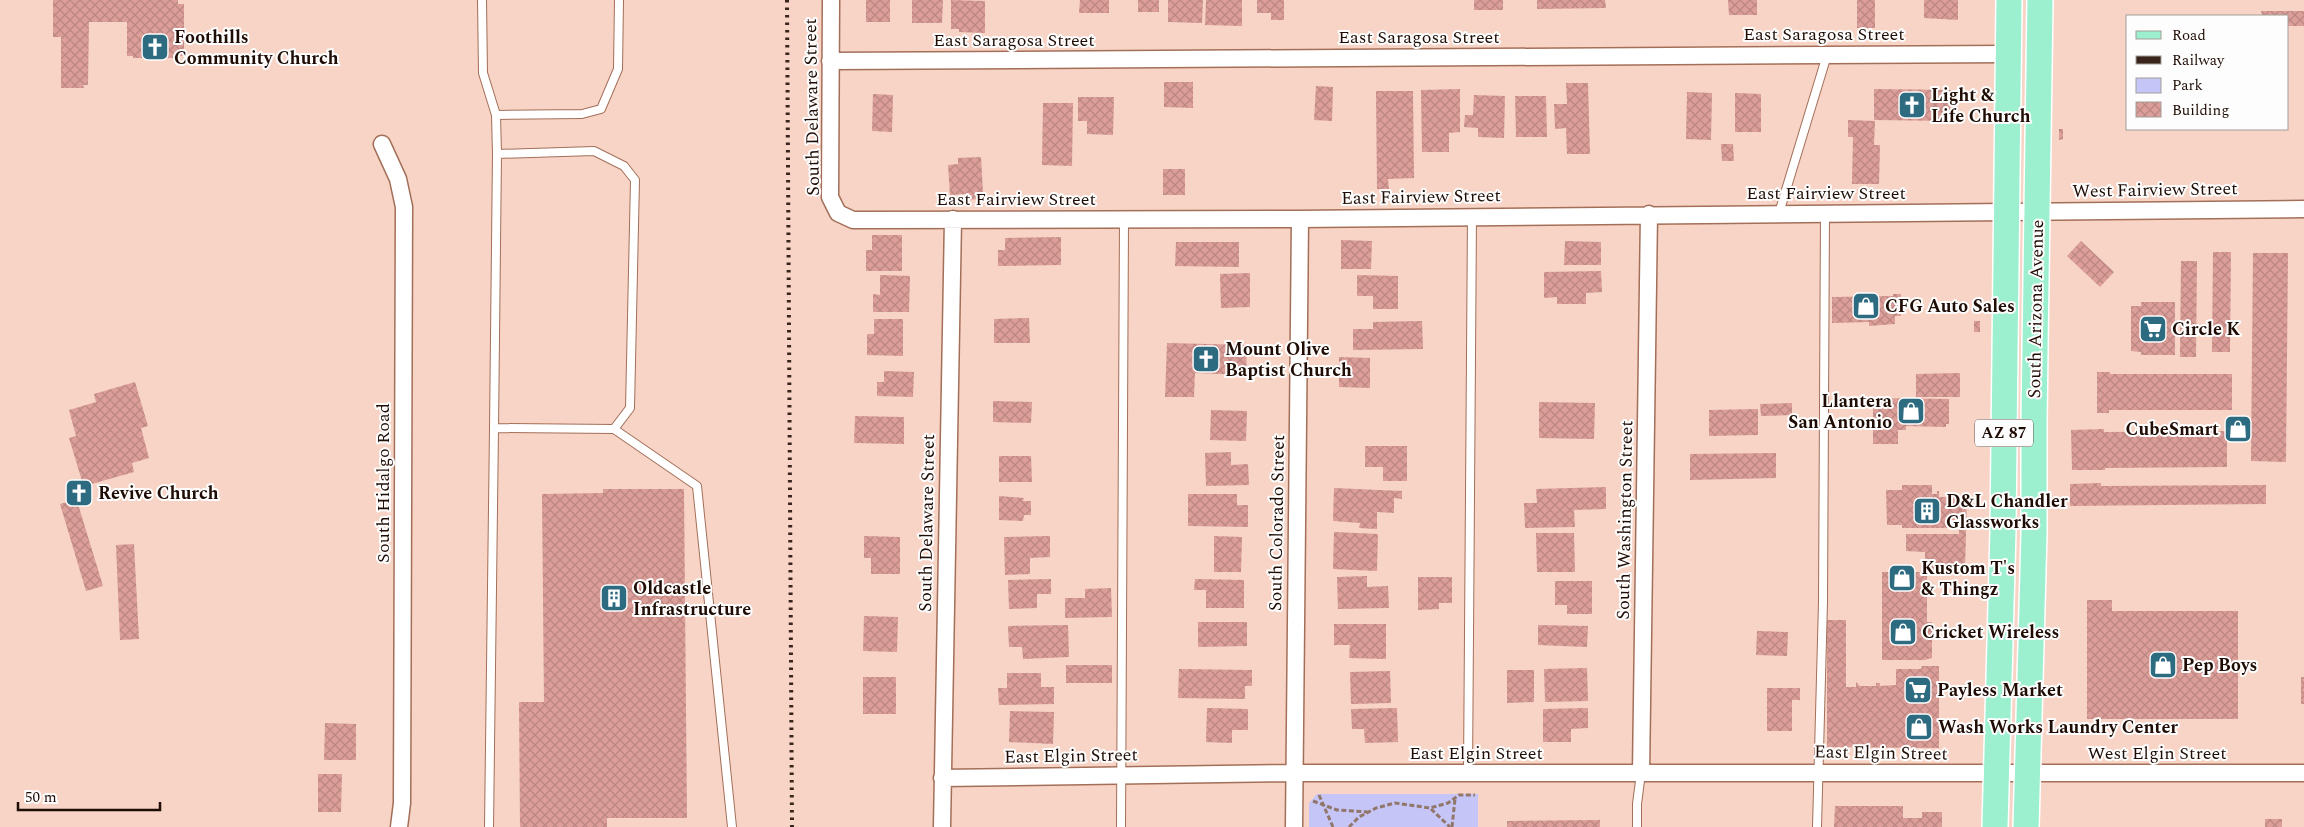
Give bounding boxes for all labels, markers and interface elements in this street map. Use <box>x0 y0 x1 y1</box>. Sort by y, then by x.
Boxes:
legend <box>2126 15 2289 130</box>
street label: South Delaware Street <box>797 18 827 196</box>
street label: East Saragosa Street <box>1743 21 1905 48</box>
place label: Foothills Community Church <box>174 24 339 72</box>
street label: East Saragosa Street <box>1338 24 1500 51</box>
text: Road <box>2172 24 2206 47</box>
street label: East Saragosa Street <box>933 27 1095 54</box>
church icon: Foothills Community Church <box>140 32 170 62</box>
text: Railway <box>2172 49 2225 72</box>
text: Park <box>2172 74 2203 97</box>
place label: Light & Life Church <box>1931 82 2031 130</box>
church icon: Light & Life Church <box>1897 90 1927 120</box>
text: Building <box>2172 99 2229 122</box>
street label: West Fairview Street <box>2072 175 2238 205</box>
street label: East Fairview Street <box>1746 180 1906 207</box>
street label: East Fairview Street <box>1341 182 1501 212</box>
street label: East Fairview Street <box>936 186 1096 213</box>
street label: South Arizona Avenue <box>2021 219 2051 399</box>
shop icon: CFG Auto Sales <box>1851 291 1881 321</box>
place label: CFG Auto Sales <box>1885 293 2015 320</box>
supermarket icon: Circle K <box>2138 314 2168 344</box>
place label: Circle K <box>2172 316 2240 343</box>
place label: Mount Olive Baptist Church <box>1225 336 1352 384</box>
church icon: Mount Olive Baptist Church <box>1191 344 1221 374</box>
place label: Llantera San Antonio <box>1788 388 1893 436</box>
shop icon: Llantera San Antonio <box>1896 396 1926 426</box>
street label: South Hidalgo Road <box>370 403 397 563</box>
shop icon: CubeSmart <box>2223 414 2253 444</box>
place label: CubeSmart <box>2126 416 2219 443</box>
road number: AZ 87 <box>1975 419 2033 446</box>
street label: South Washington Street <box>1610 420 1640 620</box>
street label: South Delaware Street <box>912 434 942 612</box>
street label: South Colorado Street <box>1262 435 1292 611</box>
church icon: Revive Church <box>64 478 94 508</box>
place label: Revive Church <box>98 480 219 507</box>
place label: D&L Chandler Glassworks <box>1946 488 2068 536</box>
building icon: D&L Chandler Glassworks <box>1912 496 1942 526</box>
place label: Kustom T's & Thingz <box>1921 555 2015 603</box>
shop icon: Kustom T's & Thingz <box>1887 563 1917 593</box>
place label: Oldcastle Infrastructure <box>633 575 751 623</box>
building icon: Oldcastle Infrastructure <box>599 583 629 613</box>
shop icon: Cricket Wireless <box>1888 617 1918 647</box>
place label: Cricket Wireless <box>1922 619 2059 646</box>
shop icon: Pep Boys <box>2148 650 2178 680</box>
place label: Pep Boys <box>2182 652 2257 679</box>
supermarket icon: Payless Market <box>1903 675 1933 705</box>
place label: Payless Market <box>1937 677 2063 704</box>
shop icon: Wash Works Laundry Center <box>1904 712 1934 742</box>
place label: Wash Works Laundry Center <box>1938 714 2178 741</box>
street label: East Elgin Street <box>1814 738 1948 768</box>
street label: East Elgin Street <box>1409 740 1543 767</box>
street label: West Elgin Street <box>2087 740 2227 767</box>
street label: East Elgin Street <box>1004 741 1138 771</box>
scale bar <box>18 780 160 812</box>
text: 50 m <box>25 786 57 809</box>

